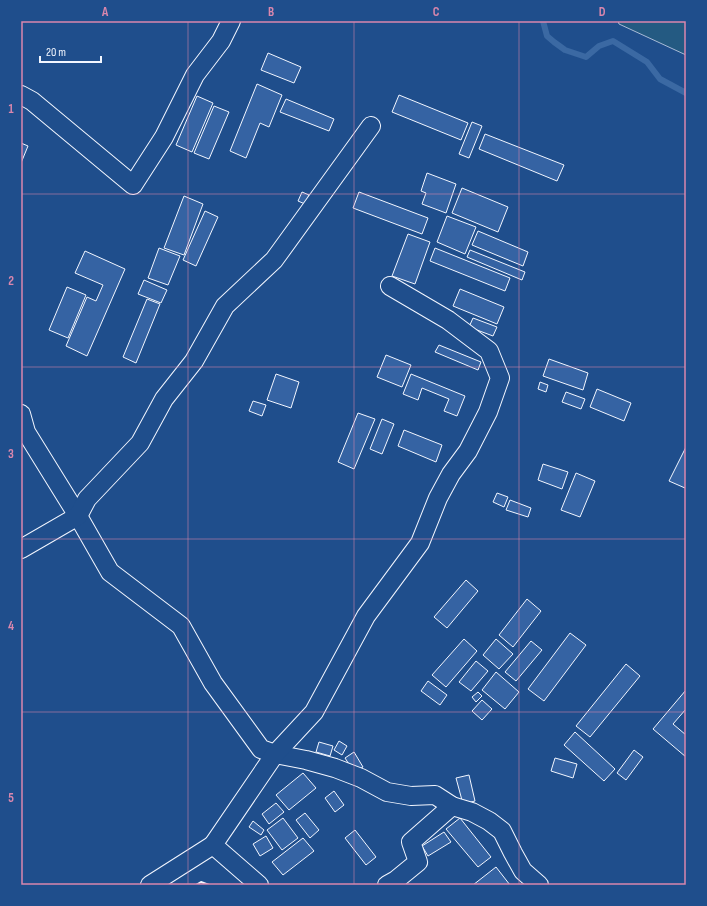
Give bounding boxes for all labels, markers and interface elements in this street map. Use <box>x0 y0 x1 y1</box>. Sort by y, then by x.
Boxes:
text: A <box>101 4 109 20</box>
text: B <box>268 4 274 20</box>
text: C <box>433 4 440 20</box>
text: D <box>599 4 606 20</box>
scale bar <box>40 38 101 64</box>
text: 20 m <box>46 45 66 60</box>
text: 1 <box>8 101 14 117</box>
text: 2 <box>8 273 14 289</box>
text: 3 <box>8 446 14 462</box>
text: 4 <box>8 618 14 634</box>
text: 5 <box>8 790 14 806</box>

